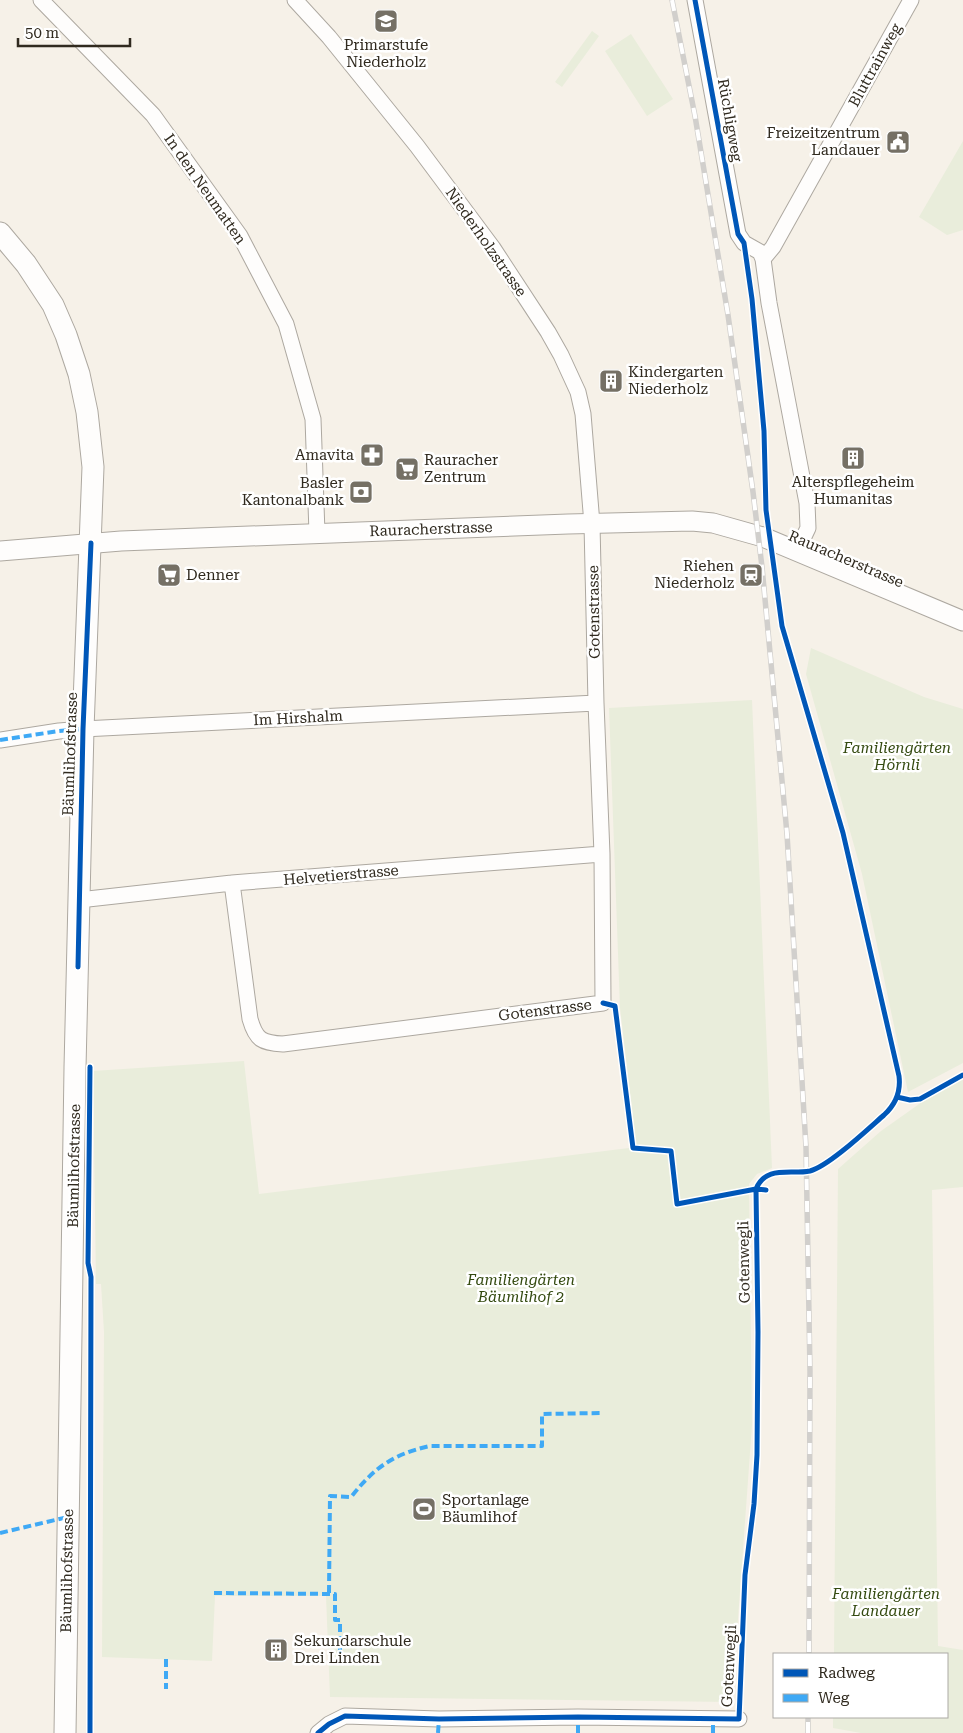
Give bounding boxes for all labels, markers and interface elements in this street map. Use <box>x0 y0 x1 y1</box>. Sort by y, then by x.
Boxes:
school or university icon: Primarstufe Niederholz <box>373 8 399 34</box>
scale bar <box>18 15 130 47</box>
street label: Bluttrainweg <box>845 20 906 110</box>
text: 50 m <box>25 24 60 42</box>
place label: Primarstufe Niederholz <box>344 36 428 71</box>
street label: Rüchligweg <box>714 77 746 163</box>
place label: Freizeitzentrum Landauer <box>767 124 880 159</box>
public building icon: Freizeitzentrum Landauer <box>885 129 911 155</box>
street label: In den Neumatten <box>160 130 250 248</box>
street label: Niederholzstrasse <box>442 184 530 300</box>
place label: Kindergarten Niederholz <box>628 363 724 398</box>
building icon: Kindergarten Niederholz <box>598 368 624 394</box>
pharmacy icon: Amavita <box>359 442 385 468</box>
building icon: Alterspflegeheim Humanitas <box>840 445 866 471</box>
place label: Amavita <box>295 446 354 464</box>
place label: Rauracher Zentrum <box>424 451 498 486</box>
supermarket icon: Rauracher Zentrum <box>394 456 420 482</box>
place label: Alterspflegeheim Humanitas <box>792 473 915 508</box>
place label: Basler Kantonalbank <box>242 474 344 509</box>
bank icon: Basler Kantonalbank <box>348 479 374 505</box>
street label: Rauracherstrasse <box>369 518 493 540</box>
street label: Rauracherstrasse <box>786 527 906 591</box>
place label: Riehen Niederholz <box>654 557 734 592</box>
supermarket icon: Denner <box>156 562 182 588</box>
station icon: Riehen Niederholz <box>738 562 764 588</box>
street label: Gotenstrasse <box>584 565 604 659</box>
place label: Denner <box>186 566 240 584</box>
street label: Bäumlihofstrasse <box>59 692 81 816</box>
street label: Im Hirshalm <box>253 707 344 729</box>
park label: Familiengärten Hörnli <box>842 739 951 774</box>
street label: Helvetierstrasse <box>283 861 399 889</box>
street label: Gotenstrasse <box>497 995 593 1025</box>
street label: Bäumlihofstrasse <box>64 1104 84 1228</box>
street label: Gotenwegli <box>734 1220 754 1303</box>
park label: Familiengärten Bäumlihof 2 <box>466 1271 575 1306</box>
place label: Sportanlage Bäumlihof <box>442 1491 529 1526</box>
sports icon: Sportanlage Bäumlihof <box>411 1496 437 1522</box>
street label: Bäumlihofstrasse <box>57 1509 77 1633</box>
park label: Familiengärten Landauer <box>831 1585 940 1620</box>
street label: Gotenwegli <box>718 1624 740 1708</box>
place label: Sekundarschule Drei Linden <box>294 1632 411 1667</box>
building icon: Sekundarschule Drei Linden <box>263 1637 289 1663</box>
legend <box>773 1653 948 1718</box>
text: Radweg <box>818 1664 875 1682</box>
text: Weg <box>818 1689 850 1707</box>

